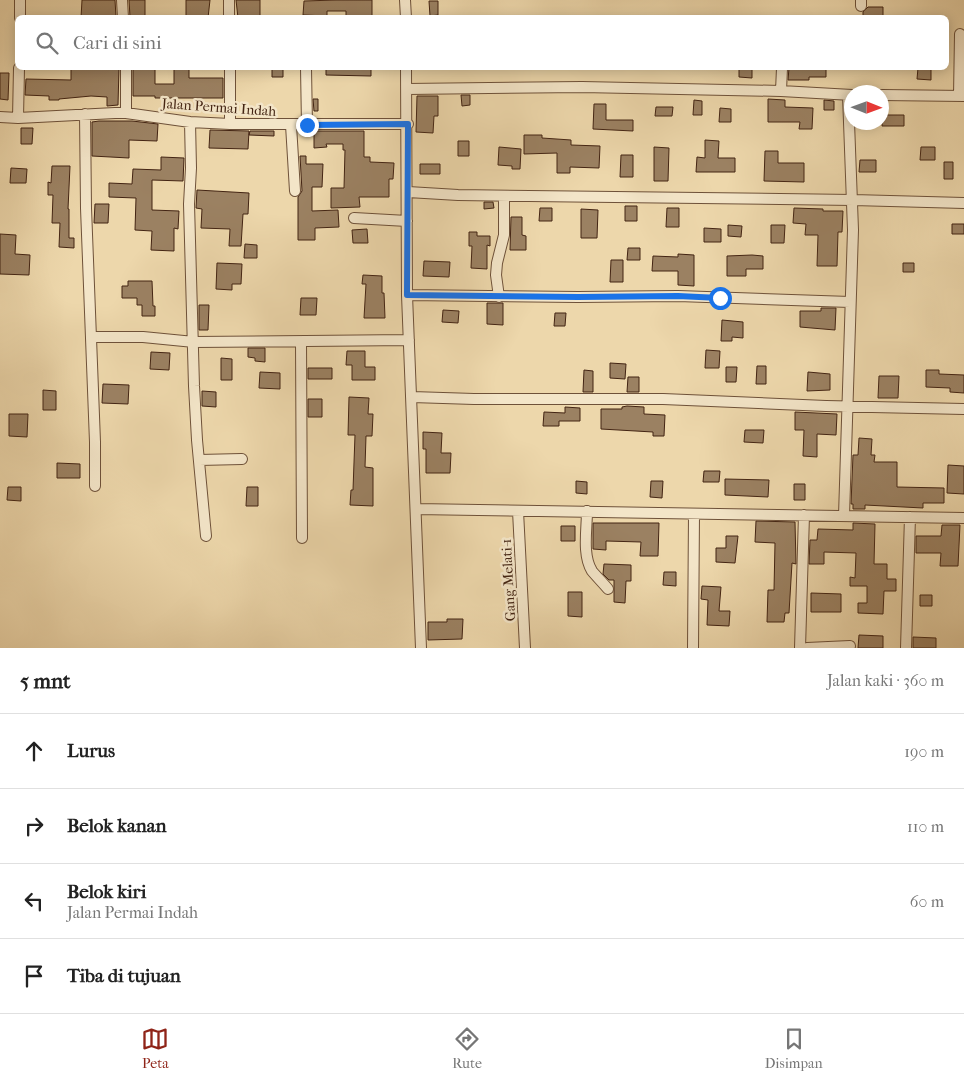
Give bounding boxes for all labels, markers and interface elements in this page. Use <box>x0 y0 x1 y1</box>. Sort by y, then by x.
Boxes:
search box <box>15 15 949 70</box>
icon: search <box>33 29 61 57</box>
text: Cari di sini <box>73 32 162 54</box>
north arrow <box>844 85 889 130</box>
street label: Jalan Permai Indah <box>160 95 277 120</box>
route end <box>296 114 319 137</box>
route start <box>709 287 732 310</box>
street label: Gang Melati-1 <box>498 538 519 622</box>
text: 5 mnt <box>20 669 71 693</box>
text: Jalan kaki · 360 m <box>827 671 944 690</box>
icon: ahead <box>20 737 48 765</box>
text: Lurus <box>67 740 115 762</box>
text: 190 m <box>904 742 944 761</box>
icon: right <box>20 812 48 840</box>
text: Belok kanan <box>67 815 167 837</box>
text: 110 m <box>907 817 944 836</box>
text: Belok kiri <box>67 881 146 903</box>
icon: left <box>20 887 48 915</box>
text: 60 m <box>910 892 944 911</box>
text: Jalan Permai Indah <box>67 903 198 922</box>
icon: arrive <box>20 962 48 990</box>
text: Tiba di tujuan <box>67 965 181 987</box>
tab: Peta <box>141 1025 169 1072</box>
tab: Rute <box>452 1025 482 1072</box>
tab: Disimpan <box>765 1025 823 1072</box>

